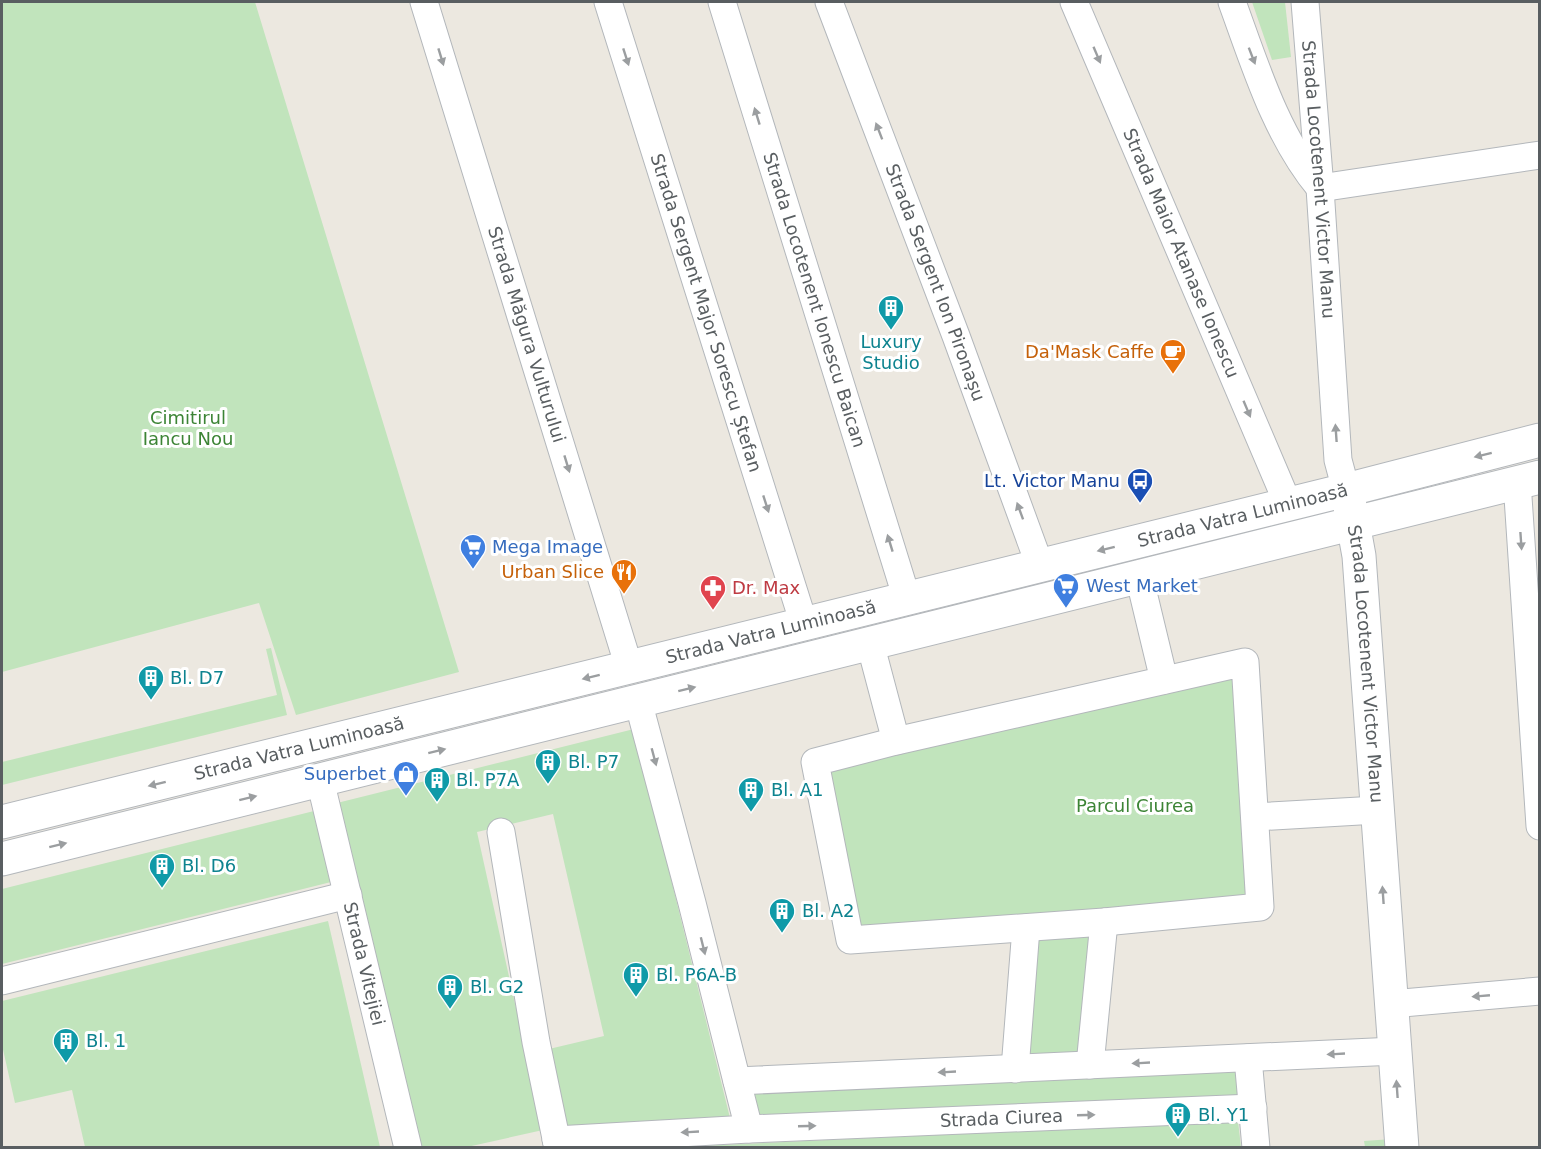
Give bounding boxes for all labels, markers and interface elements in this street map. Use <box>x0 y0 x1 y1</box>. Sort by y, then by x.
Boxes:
street label: Strada Locotenent Victor Manu <box>1298 39 1340 319</box>
one-way arrow <box>1092 47 1102 65</box>
one-way arrow <box>437 48 446 66</box>
one-way arrow <box>621 48 631 66</box>
one-way arrow <box>1247 48 1257 66</box>
one-way arrow <box>752 107 761 125</box>
one-way arrow <box>874 122 883 140</box>
street label: Strada Maior Atanase Ionescu <box>1119 125 1244 381</box>
street label: Strada Locotenent Ionescu Baican <box>759 150 870 450</box>
street label: Strada Sergent Major Sorescu Ștefan <box>646 151 766 475</box>
street label: Strada Sergent Ion Pironașu <box>882 161 990 404</box>
street label: Strada Măgura Vulturului <box>484 224 570 445</box>
building icon: Luxury Studio <box>876 293 906 331</box>
place label: Luxury Studio <box>860 331 922 373</box>
cafe icon: Da'Mask Caffe <box>1158 337 1188 375</box>
place label: Da'Mask Caffe <box>1025 341 1154 362</box>
one-way arrow <box>1242 400 1252 418</box>
park label: Cimitirul Iancu Nou <box>143 407 233 449</box>
one-way arrow <box>1331 423 1340 442</box>
one-way arrow <box>1474 450 1492 460</box>
one-way arrow <box>563 455 572 473</box>
bus stop icon: Lt. Victor Manu <box>1125 466 1155 504</box>
place label: Lt. Victor Manu <box>984 470 1120 491</box>
street label: Strada Vatra Luminoasă <box>1135 479 1350 551</box>
one-way arrow <box>762 495 772 513</box>
one-way arrow <box>1015 502 1024 520</box>
street label: Strada Locotenent Victor Manu <box>1344 523 1388 804</box>
one-way arrow <box>1516 531 1525 550</box>
supermarket icon: Mega Image <box>458 532 488 570</box>
one-way arrow <box>885 534 894 552</box>
place label: Mega Image <box>492 536 603 557</box>
one-way arrow <box>1097 545 1115 555</box>
restaurant icon: Urban Slice <box>609 557 639 595</box>
place label: Urban Slice <box>501 561 604 582</box>
supermarket icon: West Market <box>1051 571 1081 609</box>
pharmacy icon: Dr. Max <box>698 573 728 611</box>
place label: West Market <box>1086 575 1198 596</box>
place label: Dr. Max <box>732 577 801 598</box>
street label: Strada Vatra Luminoasă <box>663 595 878 668</box>
building icon: Bl. D7 <box>136 663 166 701</box>
place label: Bl. D7 <box>170 667 224 688</box>
one-way arrow <box>581 672 600 682</box>
one-way arrow <box>678 683 696 693</box>
street label: Strada Vatra Luminoasă <box>192 712 406 784</box>
one-way arrow <box>428 745 446 755</box>
building icon: Bl. P7 <box>533 747 563 785</box>
one-way arrow <box>650 748 660 766</box>
place label: Bl. P7 <box>568 751 619 772</box>
shop icon: Superbet <box>391 759 421 797</box>
place label: Superbet <box>304 763 386 784</box>
building icon: Bl. P7A <box>422 765 452 803</box>
place label: Bl. P7A <box>456 769 520 790</box>
building icon: Bl. A1 <box>736 775 766 813</box>
place label: Bl. A1 <box>771 779 824 800</box>
one-way arrow <box>147 780 166 790</box>
one-way arrow <box>238 792 257 802</box>
park label: Parcul Ciurea <box>1076 795 1194 816</box>
one-way arrow <box>49 839 68 849</box>
building icon: Bl. D6 <box>147 851 177 889</box>
place label: Bl. D6 <box>182 855 236 876</box>
one-way arrow <box>1379 885 1388 904</box>
building icon: Bl. A2 <box>767 896 797 934</box>
street label: Strada Vitejiei <box>340 900 389 1028</box>
place label: Bl. A2 <box>802 900 855 921</box>
one-way arrow <box>699 937 708 955</box>
building icon: Bl. P6A-B <box>621 960 651 998</box>
place label: Bl. P6A-B <box>656 964 737 985</box>
building icon: Bl. G2 <box>435 972 465 1010</box>
place label: Bl. G2 <box>470 976 524 997</box>
one-way arrow <box>1472 991 1491 1001</box>
building icon: Bl. 1 <box>51 1026 81 1064</box>
place label: Bl. 1 <box>86 1030 126 1051</box>
one-way arrow <box>1327 1049 1346 1058</box>
one-way arrow <box>1132 1058 1151 1067</box>
one-way arrow <box>937 1067 956 1076</box>
one-way arrow <box>1393 1080 1402 1099</box>
building icon: Bl. Y1 <box>1163 1100 1193 1138</box>
place label: Bl. Y1 <box>1198 1104 1249 1125</box>
street label: Strada Ciurea <box>939 1105 1063 1131</box>
one-way arrow <box>1076 1110 1095 1119</box>
one-way arrow <box>797 1122 816 1131</box>
one-way arrow <box>681 1128 700 1137</box>

